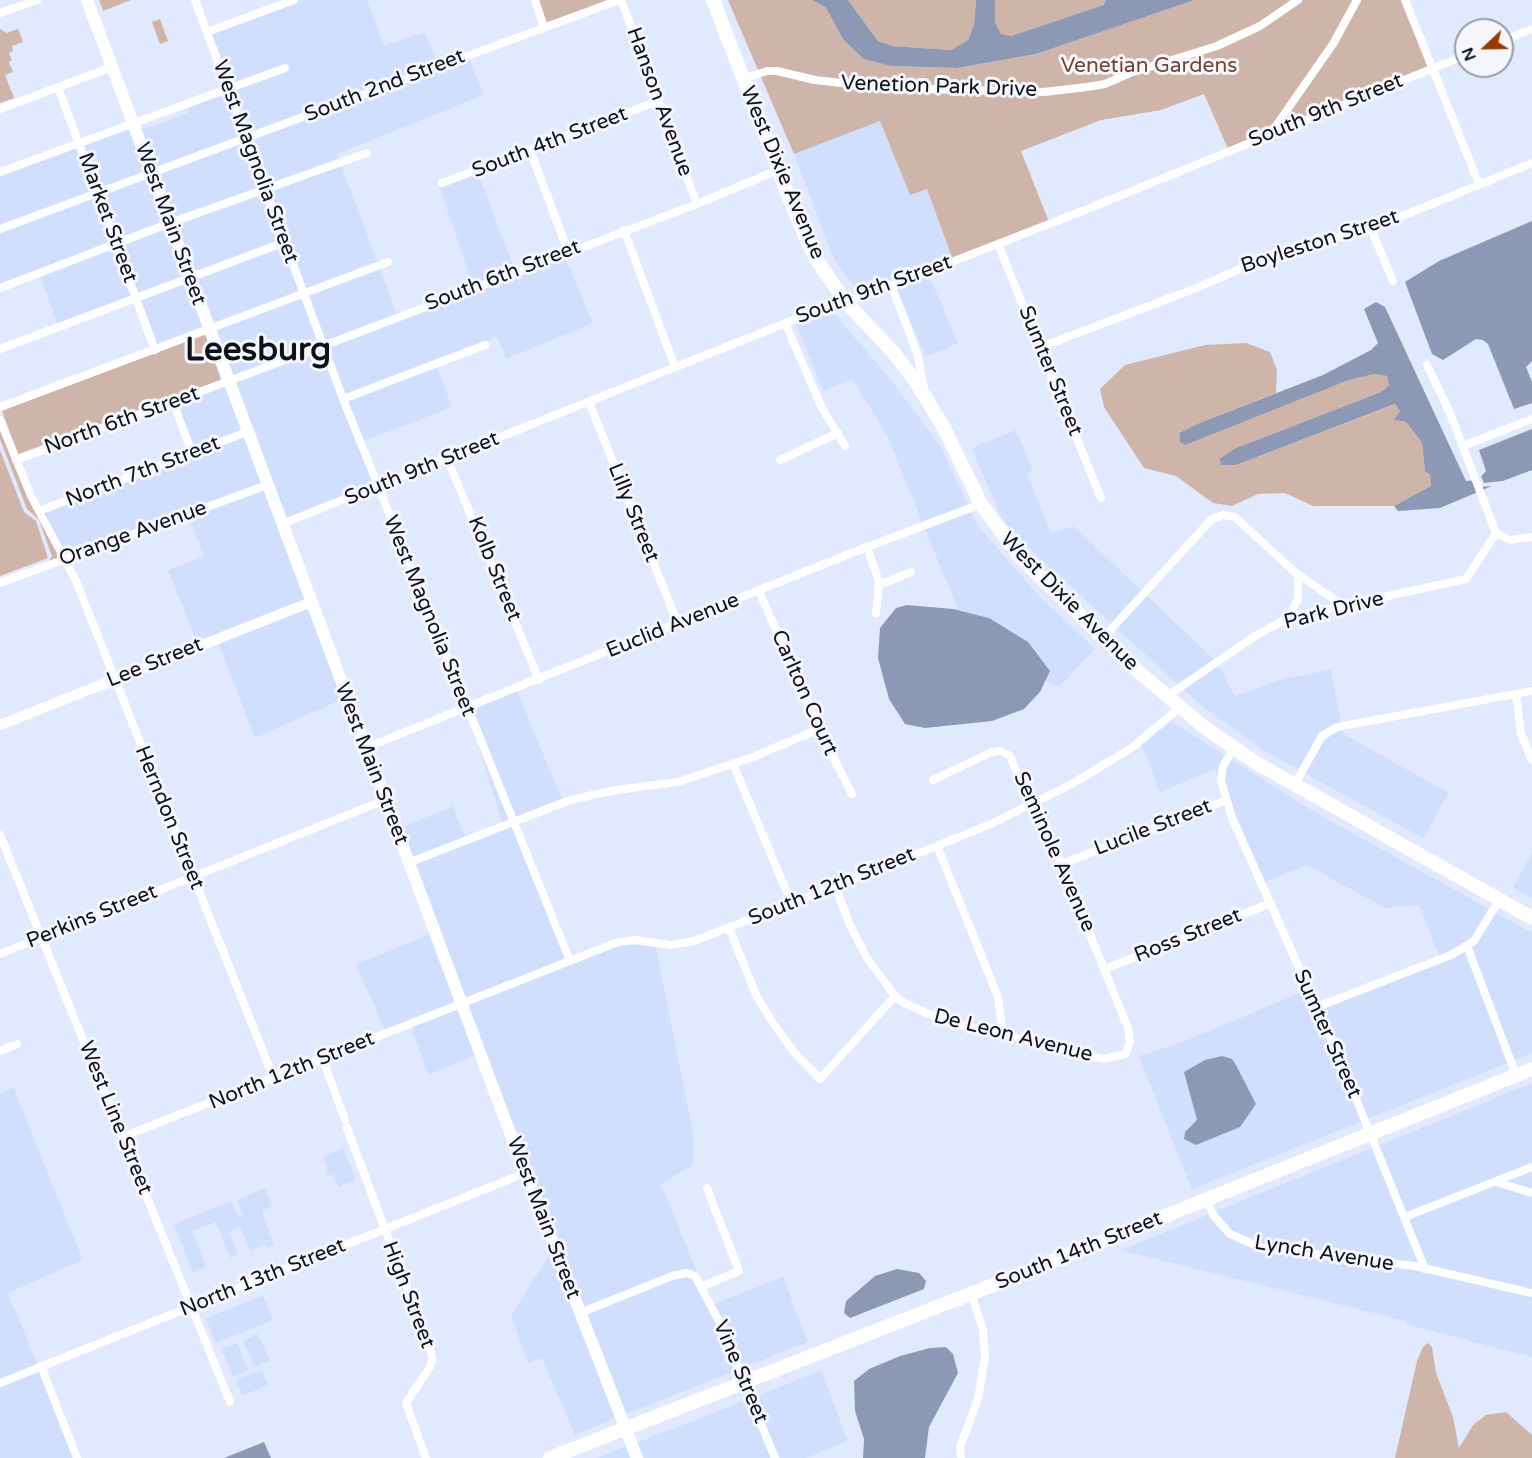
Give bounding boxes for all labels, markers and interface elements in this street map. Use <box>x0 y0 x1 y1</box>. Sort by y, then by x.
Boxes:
north arrow <box>1454 18 1514 78</box>
street label: Hanson Avenue <box>620 24 698 180</box>
street label: South 2nd Street <box>301 44 469 128</box>
text: N <box>1457 44 1481 64</box>
park label: Venetian Gardens <box>1061 53 1237 79</box>
street label: West Magnolia Street <box>207 57 303 267</box>
street label: South 9th Street <box>1245 69 1407 153</box>
street label: Venetion Park Drive <box>840 71 1038 103</box>
street label: West Dixie Avenue <box>734 83 830 263</box>
street label: South 4th Street <box>469 102 631 184</box>
street label: West Main Street <box>129 139 211 309</box>
street label: Market Street <box>72 149 142 287</box>
street label: Boyleston Street <box>1238 205 1402 279</box>
street label: South 6th Street <box>422 235 584 317</box>
street label: South 9th Street <box>793 250 955 330</box>
street label: Sumter Street <box>1012 302 1088 440</box>
district label: Leesburg <box>185 331 331 371</box>
street label: North 6th Street <box>41 381 203 461</box>
street label: South 9th Street <box>341 427 503 511</box>
street label: North 7th Street <box>62 431 224 513</box>
street label: Lilly Street <box>602 460 664 566</box>
street label: Orange Avenue <box>56 496 210 572</box>
street label: West Magnolia Street <box>377 512 481 720</box>
street label: Kolb Street <box>462 513 526 625</box>
street label: West Dixie Avenue <box>994 527 1144 677</box>
street label: Park Drive <box>1281 586 1387 636</box>
street label: Euclid Avenue <box>603 588 743 664</box>
street label: Carlton Court <box>765 626 843 760</box>
street label: Lee Street <box>103 632 207 694</box>
street label: West Main Street <box>329 680 413 848</box>
street label: Herndon Street <box>129 743 209 893</box>
street label: Seminole Avenue <box>1007 768 1101 936</box>
street label: Lucile Street <box>1091 794 1215 862</box>
street label: South 12th Street <box>745 842 919 932</box>
street label: Perkins Street <box>23 879 161 955</box>
street label: Ross Street <box>1131 903 1245 969</box>
street label: Sumter Street <box>1287 966 1367 1102</box>
street label: De Leon Avenue <box>931 1004 1095 1068</box>
street label: North 12th Street <box>206 1026 378 1116</box>
street label: West Line Street <box>73 1038 157 1198</box>
street label: West Main Street <box>501 1134 585 1302</box>
street label: South 14th Street <box>992 1206 1166 1296</box>
street label: Lynch Avenue <box>1253 1231 1395 1277</box>
street label: North 13th Street <box>177 1233 349 1323</box>
street label: High Street <box>376 1238 440 1352</box>
street label: Vine Street <box>707 1317 773 1427</box>

